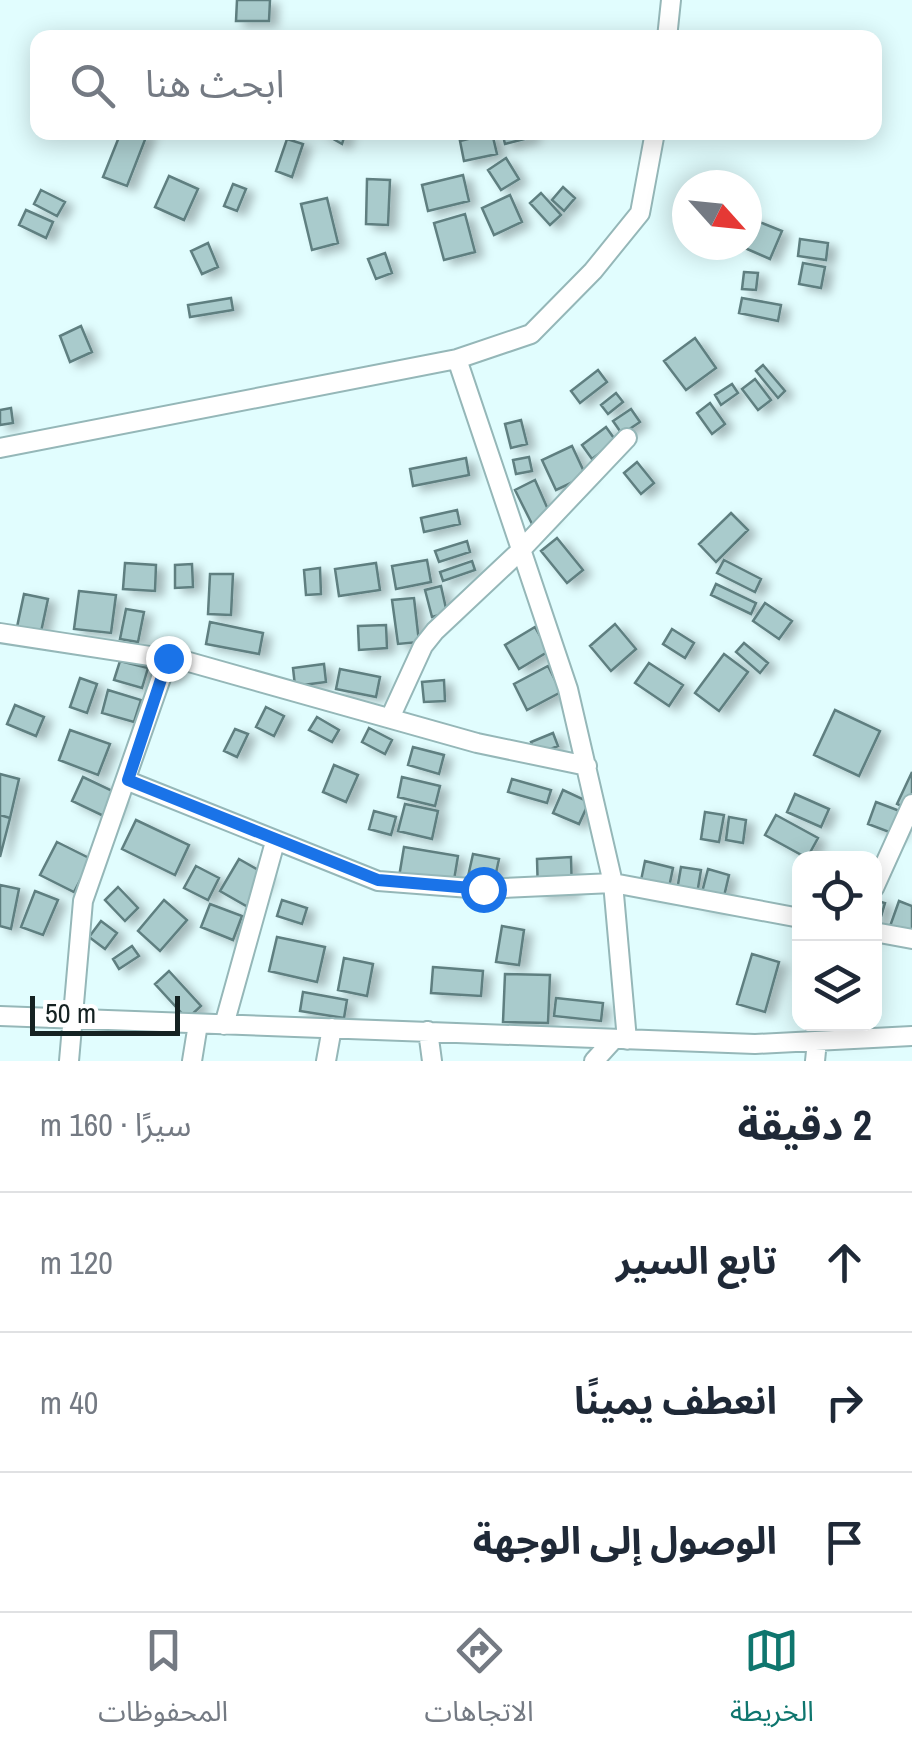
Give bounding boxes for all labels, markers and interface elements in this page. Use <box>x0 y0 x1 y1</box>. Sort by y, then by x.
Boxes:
search box <box>30 30 882 140</box>
icon: search <box>65 58 120 113</box>
text: ابحث هنا <box>145 58 285 109</box>
north arrow <box>672 170 762 260</box>
route end <box>146 636 192 682</box>
map controls <box>792 851 882 1031</box>
button: locate <box>792 851 882 941</box>
route start <box>461 867 507 913</box>
button: layers <box>792 941 882 1031</box>
scale bar <box>30 991 180 1036</box>
text: 50 m <box>45 994 96 1032</box>
text: 2 دقيقة <box>738 1097 872 1153</box>
text: سيرًا · 160 m <box>40 1103 191 1146</box>
text: تابع السير <box>616 1235 777 1286</box>
icon: ahead <box>817 1235 872 1290</box>
text: 120 m <box>40 1241 113 1284</box>
text: انعطف يمينًا <box>574 1375 777 1426</box>
icon: right <box>817 1375 872 1430</box>
text: 40 m <box>40 1381 98 1424</box>
text: الوصول إلى الوجهة <box>473 1515 777 1566</box>
icon: arrive <box>817 1515 872 1570</box>
tab: المحفوظات <box>98 1623 228 1742</box>
tab: الاتجاهات <box>424 1623 534 1742</box>
tab: الخريطة <box>730 1623 814 1742</box>

